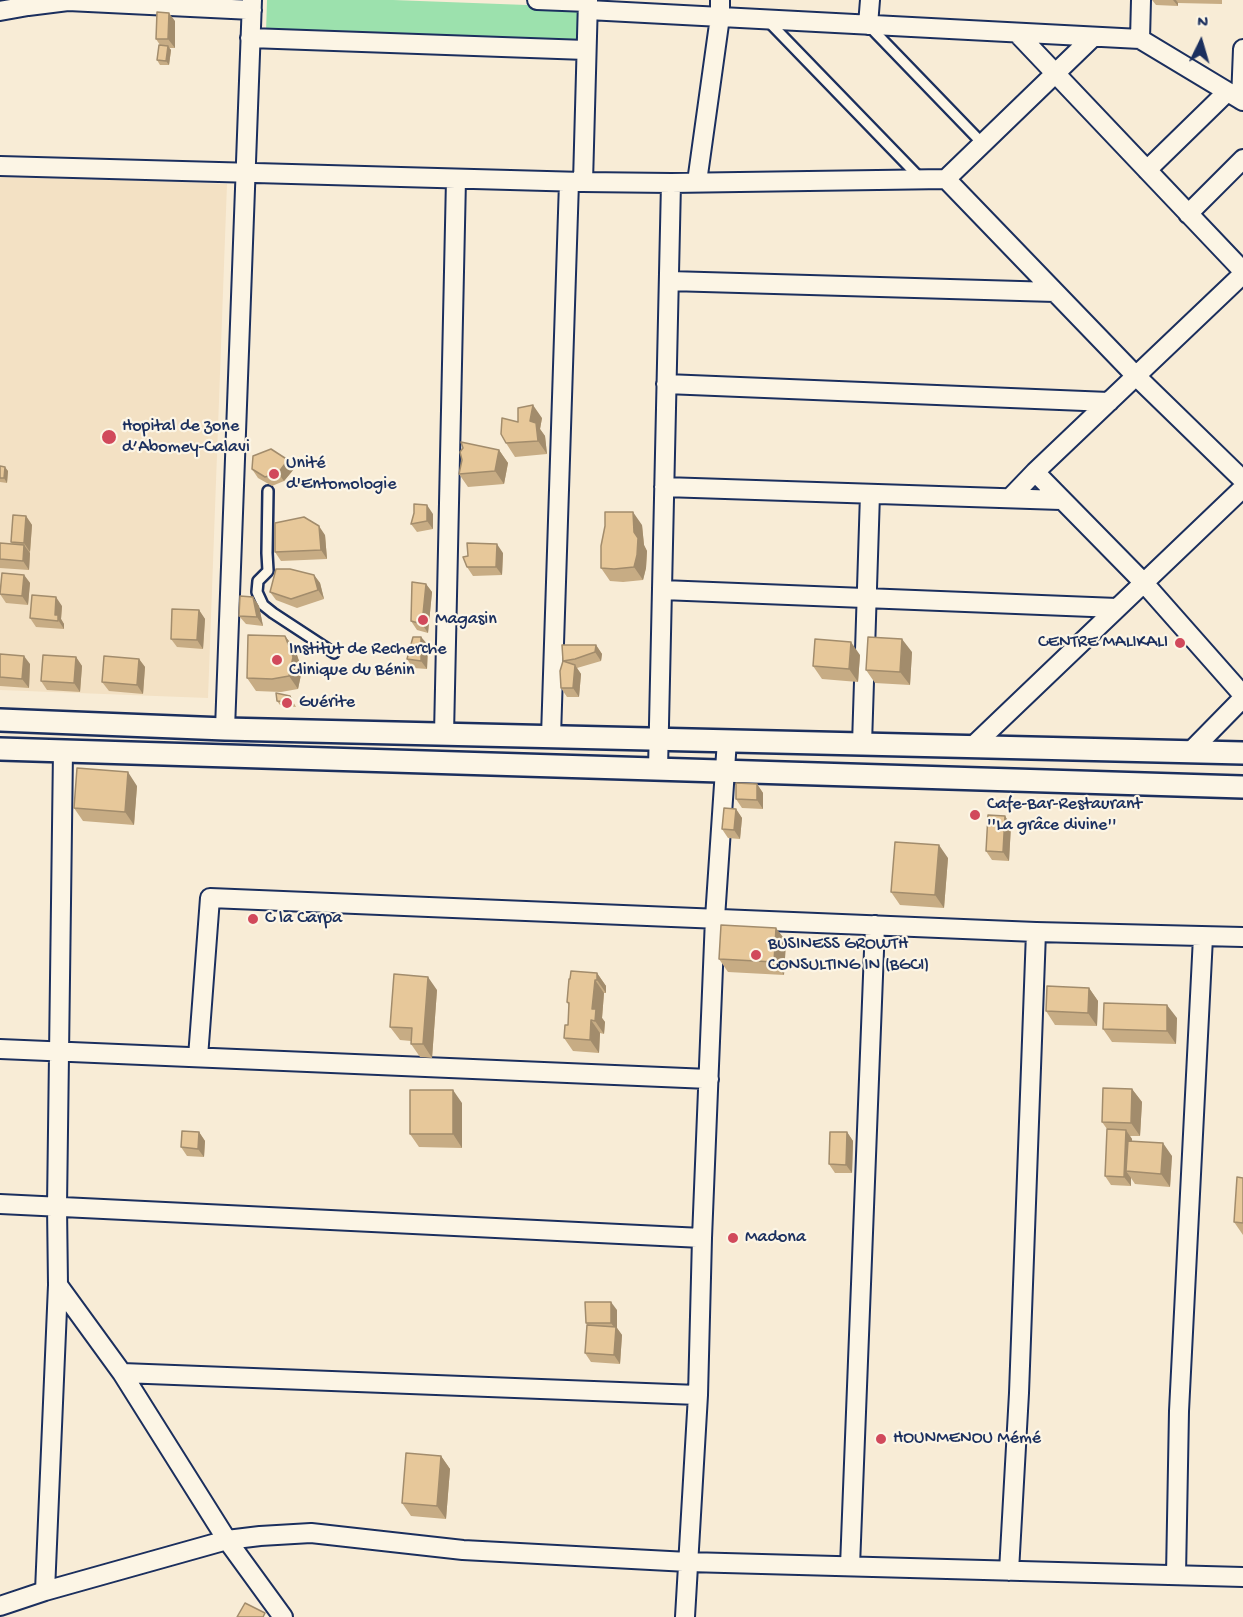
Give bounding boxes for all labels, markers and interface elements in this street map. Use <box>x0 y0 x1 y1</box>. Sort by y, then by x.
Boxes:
north arrow <box>1171 12 1231 72</box>
text: N <box>1197 14 1209 33</box>
place label: Hopital de zone d’Abomey-Calavi <box>122 416 250 458</box>
marker: Hopital de zone d’Abomey-Calavi <box>100 428 118 446</box>
place label: Unité d'Entomologie <box>286 453 396 496</box>
marker: Unité d'Entomologie <box>267 467 281 481</box>
place label: Magasin <box>435 609 497 631</box>
marker: Magasin <box>416 613 430 627</box>
place label: CENTRE MALIKALI <box>1038 632 1168 654</box>
marker: CENTRE MALIKALI <box>1173 636 1187 650</box>
place label: Institut de Recherche Clinique du Bénin <box>289 639 446 682</box>
marker: Institut de Recherche Clinique du Bénin <box>270 653 284 667</box>
place label: Guérite <box>299 692 355 714</box>
marker: Guérite <box>280 696 294 710</box>
place label: Cafe-Bar-Restaurant ''La grâce divine'' <box>987 794 1142 836</box>
marker: Cafe-Bar-Restaurant ''La grâce divine'' <box>968 808 982 822</box>
place label: C la Carpa <box>265 908 342 930</box>
marker: C la Carpa <box>246 912 260 926</box>
place label: BUSINESS GROWTH CONSULTING IN (BGCI) <box>768 934 929 976</box>
marker: BUSINESS GROWTH CONSULTING IN (BGCI) <box>749 948 763 962</box>
place label: Madona <box>745 1227 806 1249</box>
marker: Madona <box>726 1231 740 1245</box>
place label: HOUNMENOU Mémé <box>893 1428 1041 1450</box>
marker: HOUNMENOU Mémé <box>874 1432 888 1446</box>

